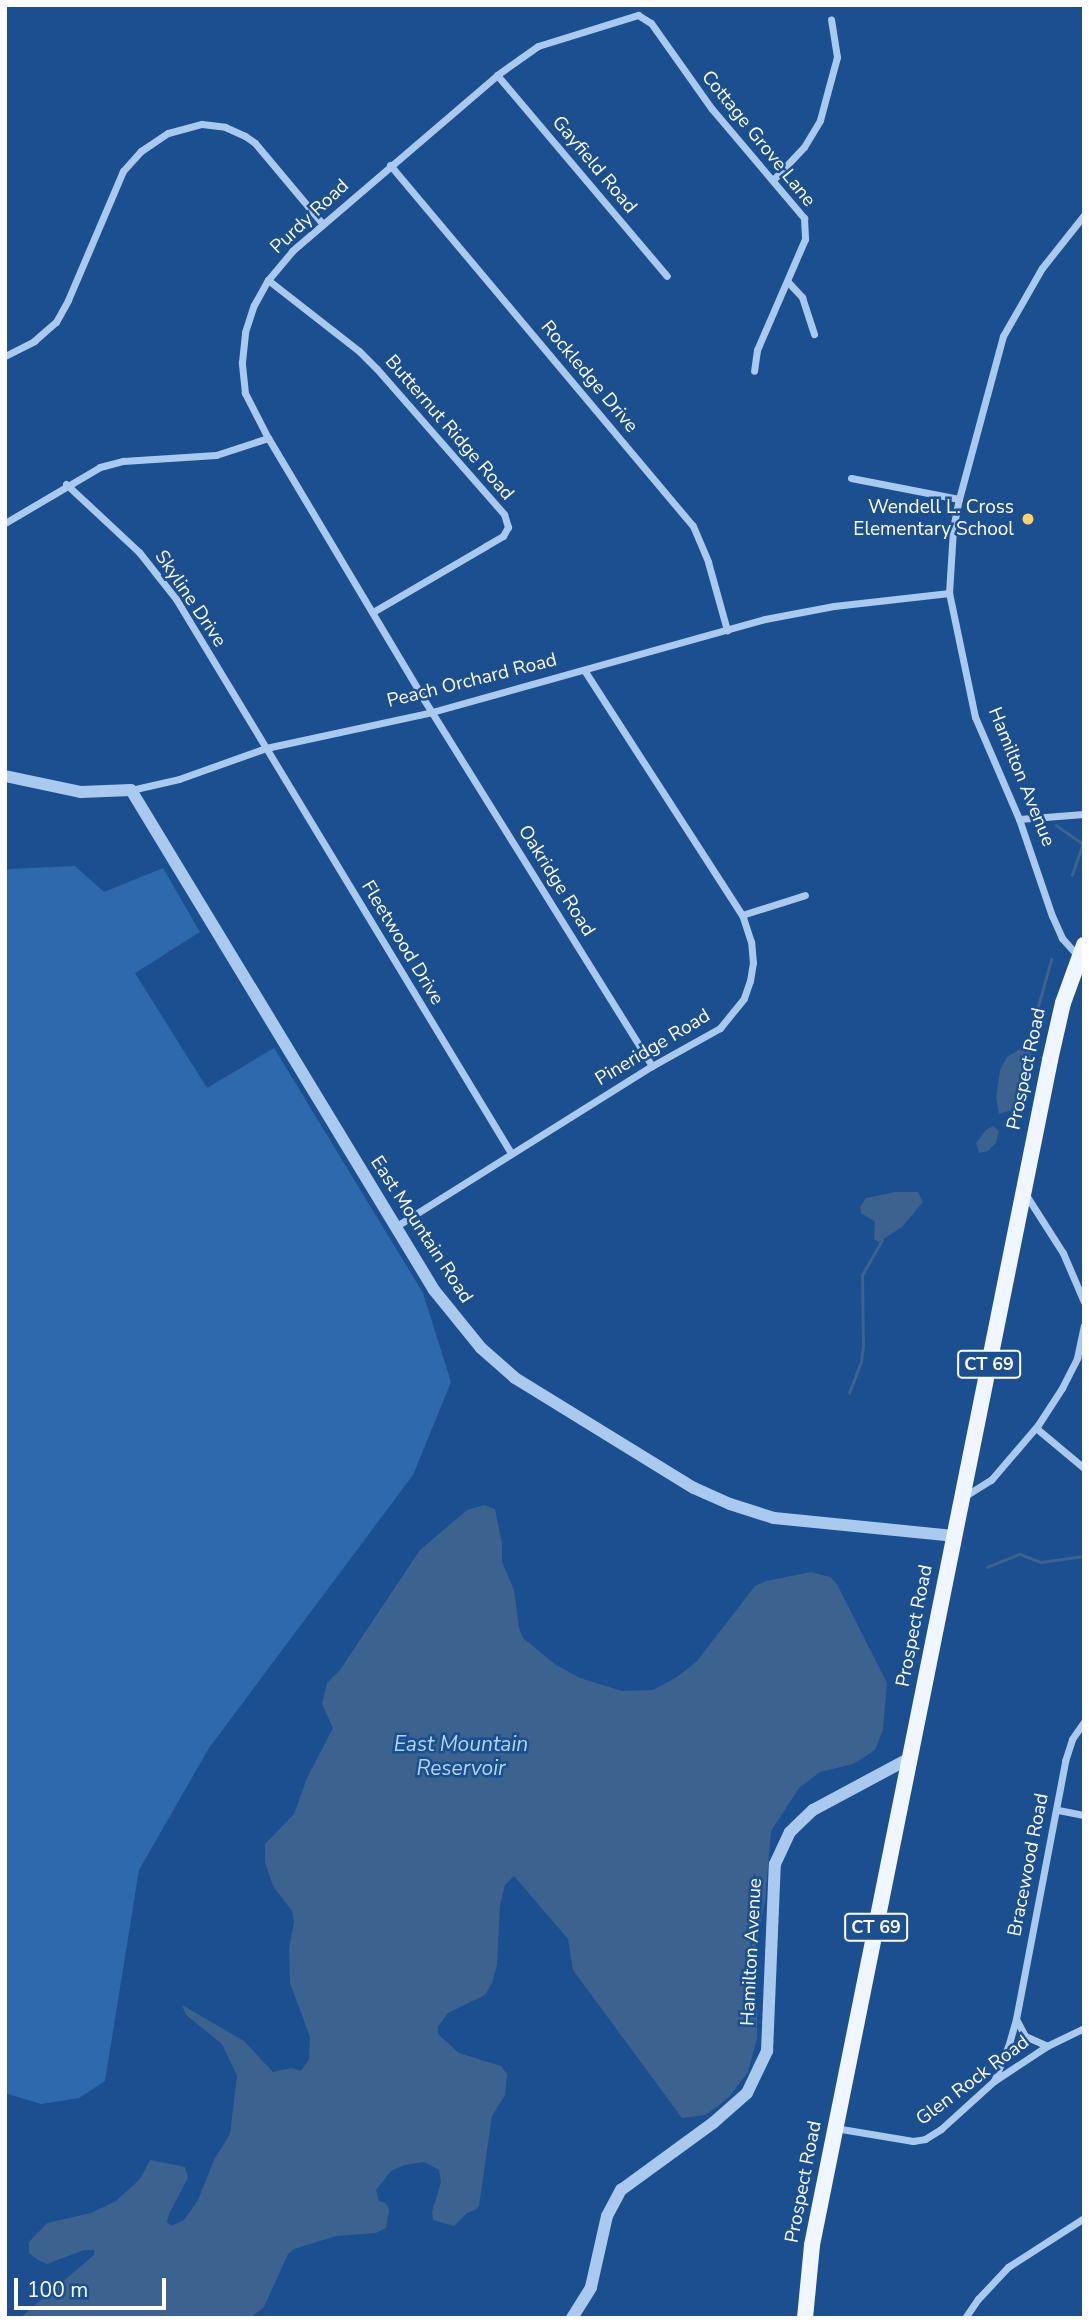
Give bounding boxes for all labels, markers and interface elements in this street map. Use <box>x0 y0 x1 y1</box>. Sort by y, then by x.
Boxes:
street label: Cottage Grove Lane <box>696 66 820 212</box>
street label: Gayfield Road <box>547 112 641 218</box>
street label: Purdy Road <box>266 175 354 259</box>
street label: Rockledge Drive <box>536 316 642 438</box>
street label: Butternut Ridge Road <box>380 351 518 505</box>
place label: Wendell L. Cross Elementary School <box>853 497 1014 541</box>
marker: Wendell L. Cross Elementary School <box>1020 511 1036 527</box>
street label: Skyline Drive <box>149 546 231 652</box>
street label: Peach Orchard Road <box>385 649 559 713</box>
street label: Hamilton Avenue <box>983 704 1059 850</box>
street label: Oakridge Road <box>513 821 599 941</box>
street label: Fleetwood Drive <box>356 877 448 1009</box>
street label: Pineridge Road <box>591 1005 715 1091</box>
street label: Prospect Road <box>1003 1006 1051 1132</box>
street label: East Mountain Road <box>365 1152 477 1308</box>
road number: CT 69 <box>956 1350 1022 1378</box>
street label: Prospect Road <box>892 1563 938 1689</box>
water label: East Mountain Reservoir <box>394 1731 528 1781</box>
street label: Bracewood Road <box>1004 1791 1054 1939</box>
street label: Hamilton Avenue <box>737 1877 767 2027</box>
road number: CT 69 <box>843 1912 909 1941</box>
street label: Glen Rock Road <box>912 2031 1034 2131</box>
street label: Prospect Road <box>781 2119 827 2245</box>
scale bar <box>18 2264 170 2308</box>
text: 100 m <box>27 2276 88 2304</box>

